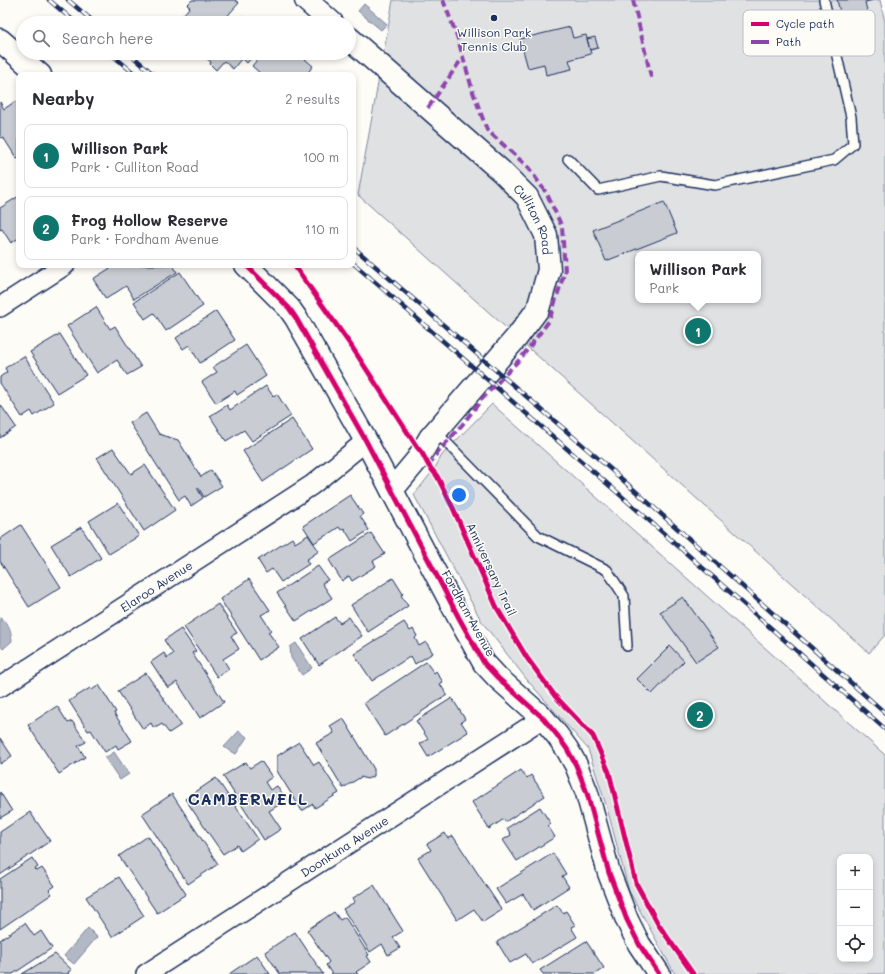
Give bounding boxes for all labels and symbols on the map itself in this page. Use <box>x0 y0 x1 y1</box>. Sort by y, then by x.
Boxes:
legend <box>743 10 875 56</box>
marker: Willison Park Tennis Club <box>489 13 499 23</box>
text: Cycle path <box>776 16 834 31</box>
place label: Willison Park Tennis Club <box>457 24 531 54</box>
text: Path <box>776 34 801 49</box>
street label: Culliton Road <box>510 180 556 256</box>
pin: 1 <box>685 316 711 346</box>
your location <box>449 485 469 505</box>
street label: Anniversary Trail <box>463 520 521 618</box>
street label: Elaroo Avenue <box>117 557 195 615</box>
street label: Fordham Avenue <box>439 567 499 659</box>
pin: 2 <box>687 700 713 730</box>
district label: CAMBERWELL <box>188 788 308 809</box>
street label: Doonkuna Avenue <box>297 812 391 880</box>

